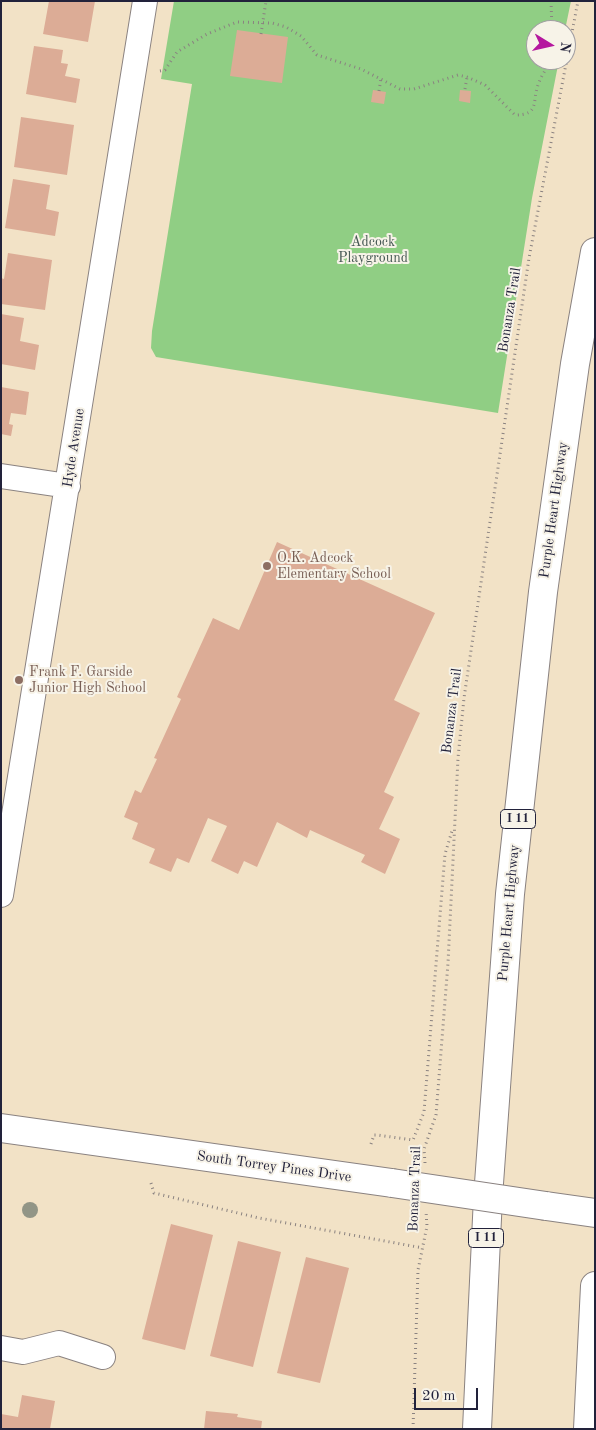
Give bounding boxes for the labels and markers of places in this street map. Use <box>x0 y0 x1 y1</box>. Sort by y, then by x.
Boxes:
place label: O.K. Adcock Elementary School <box>277 550 391 582</box>
marker: O.K. Adcock Elementary School <box>261 560 273 572</box>
place label: Frank F. Garside Junior High School <box>29 664 146 696</box>
marker: Frank F. Garside Junior High School <box>13 674 25 686</box>

